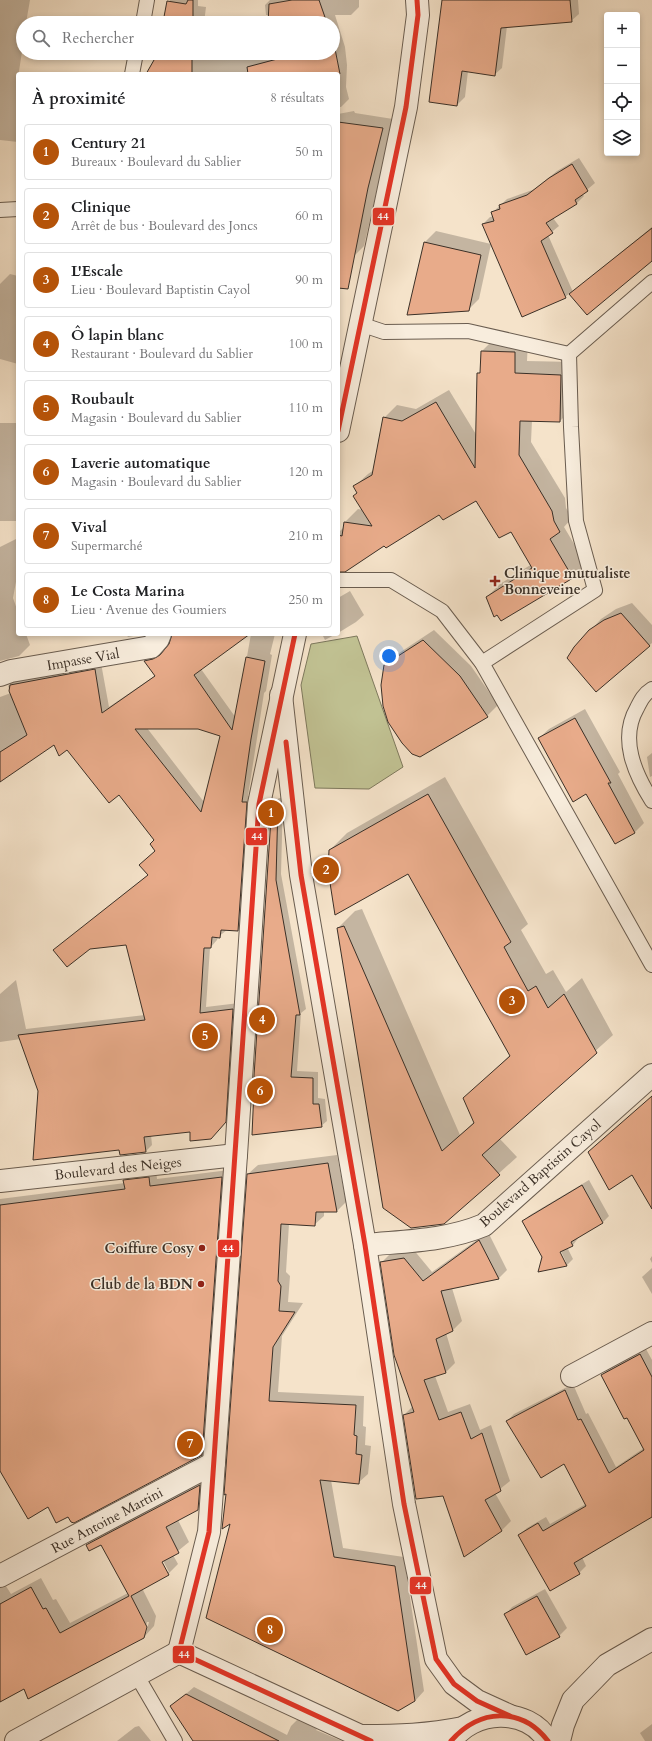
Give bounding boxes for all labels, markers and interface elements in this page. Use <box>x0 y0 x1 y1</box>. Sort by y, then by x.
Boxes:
map controls <box>604 12 640 156</box>
button: + <box>604 12 640 48</box>
search box <box>16 16 340 60</box>
icon: search <box>30 27 52 49</box>
text: Rechercher <box>62 28 134 48</box>
button: − <box>604 48 640 84</box>
button: locate <box>604 84 640 120</box>
text: À proximité <box>32 87 126 110</box>
text: 8 résultats <box>270 89 324 107</box>
button: layers <box>604 120 640 156</box>
text: Century 21 <box>71 133 146 153</box>
text: 1 <box>43 143 49 161</box>
text: 50 m <box>295 143 323 161</box>
text: Bureaux · Boulevard du Sablier <box>71 153 241 171</box>
text: Clinique <box>71 197 131 217</box>
text: 2 <box>43 207 49 225</box>
text: 60 m <box>295 207 323 225</box>
line badge: 44 <box>372 207 395 226</box>
text: 44 <box>377 209 389 224</box>
text: Arrêt de bus · Boulevard des Joncs <box>71 217 258 235</box>
text: L'Escale <box>71 261 123 281</box>
text: 3 <box>43 271 49 289</box>
text: 90 m <box>295 271 323 289</box>
text: Lieu · Boulevard Baptistin Cayol <box>71 281 250 299</box>
text: Ô lapin blanc <box>71 325 164 345</box>
text: 4 <box>43 335 49 353</box>
text: 100 m <box>289 335 323 353</box>
text: Restaurant · Boulevard du Sablier <box>71 345 253 363</box>
text: Roubault <box>71 389 134 409</box>
text: 5 <box>43 399 49 417</box>
text: 110 m <box>289 399 323 417</box>
text: Magasin · Boulevard du Sablier <box>71 409 241 427</box>
text: Laverie automatique <box>71 453 210 473</box>
text: 6 <box>43 463 49 481</box>
text: 120 m <box>289 463 323 481</box>
text: Magasin · Boulevard du Sablier <box>71 473 241 491</box>
text: Vival <box>71 517 107 537</box>
text: 7 <box>43 527 49 545</box>
text: 210 m <box>289 527 323 545</box>
text: Supermarché <box>71 537 143 555</box>
place label: Clinique mutualiste Bonneveine <box>504 564 631 599</box>
marker: Clinique mutualiste Bonneveine <box>489 575 501 587</box>
text: Le Costa Marina <box>71 581 185 601</box>
text: 8 <box>43 591 49 609</box>
text: 250 m <box>289 591 323 609</box>
text: Lieu · Avenue des Goumiers <box>71 601 226 619</box>
street label: Impasse Vial <box>45 644 121 675</box>
your location <box>379 646 399 666</box>
pin: 1 <box>258 798 284 828</box>
line badge: 44 <box>245 827 268 846</box>
text: 44 <box>251 829 263 844</box>
pin: 2 <box>313 855 339 885</box>
pin: 3 <box>499 986 525 1016</box>
pin: 4 <box>249 1005 275 1035</box>
pin: 5 <box>192 1021 218 1051</box>
pin: 6 <box>247 1076 273 1106</box>
street label: Boulevard Baptistin Cayol <box>475 1115 606 1232</box>
street label: Boulevard des Neiges <box>54 1152 183 1185</box>
place label: Coiffure Cosy <box>105 1239 194 1258</box>
line badge: 44 <box>217 1239 240 1258</box>
text: 44 <box>222 1241 234 1256</box>
marker: Coiffure Cosy <box>197 1243 207 1253</box>
place label: Club de la BDN <box>90 1275 193 1294</box>
marker: Club de la BDN <box>196 1279 206 1289</box>
pin: 7 <box>177 1429 203 1459</box>
street label: Rue Antoine Martini <box>48 1483 166 1558</box>
line badge: 44 <box>409 1576 432 1595</box>
text: 44 <box>415 1578 427 1593</box>
pin: 8 <box>257 1615 283 1645</box>
line badge: 44 <box>172 1645 195 1664</box>
text: 44 <box>178 1647 190 1662</box>

